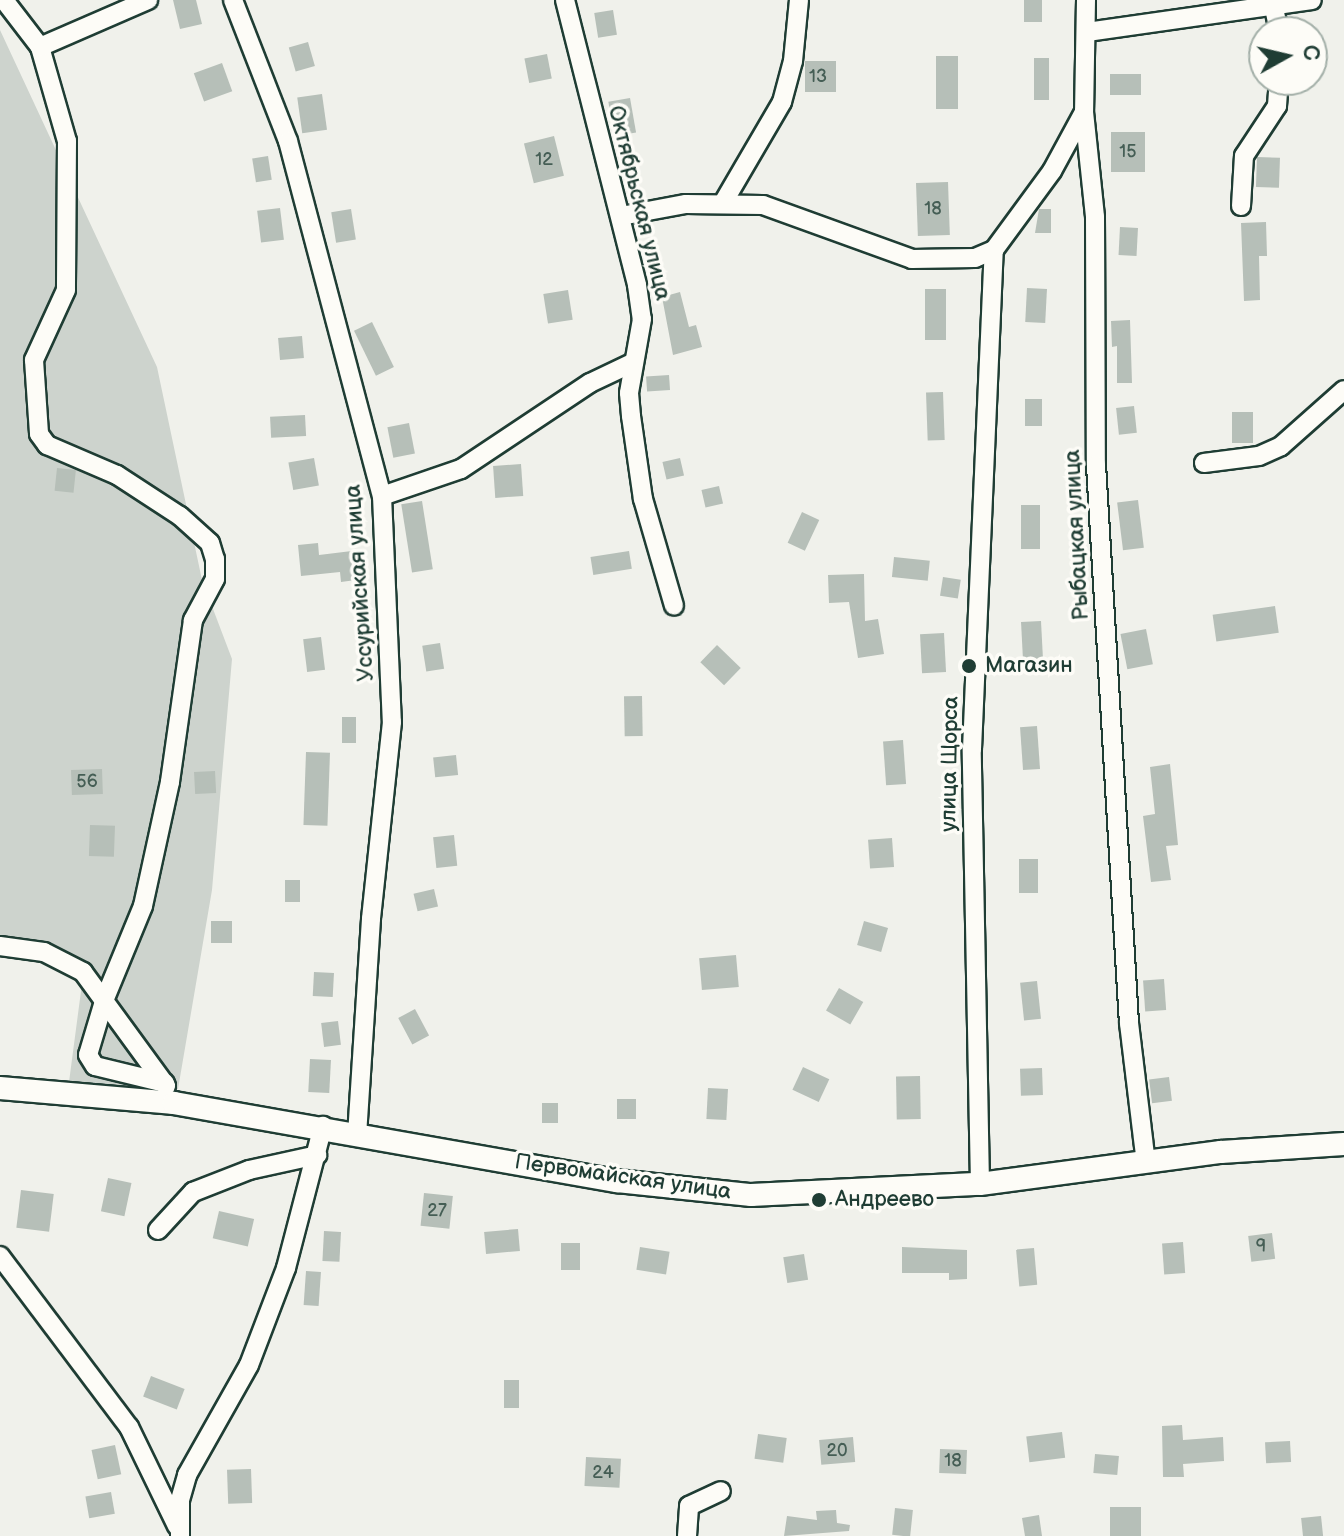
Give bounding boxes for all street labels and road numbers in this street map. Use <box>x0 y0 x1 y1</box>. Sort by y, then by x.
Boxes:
street label: Октябрьская улица <box>602 103 676 303</box>
street label: Рыбацкая улица <box>1059 449 1095 621</box>
street label: Уссурийская улица <box>340 484 380 682</box>
street label: улица Щорса <box>936 696 964 832</box>
street label: Первомайская улица <box>513 1149 733 1205</box>

